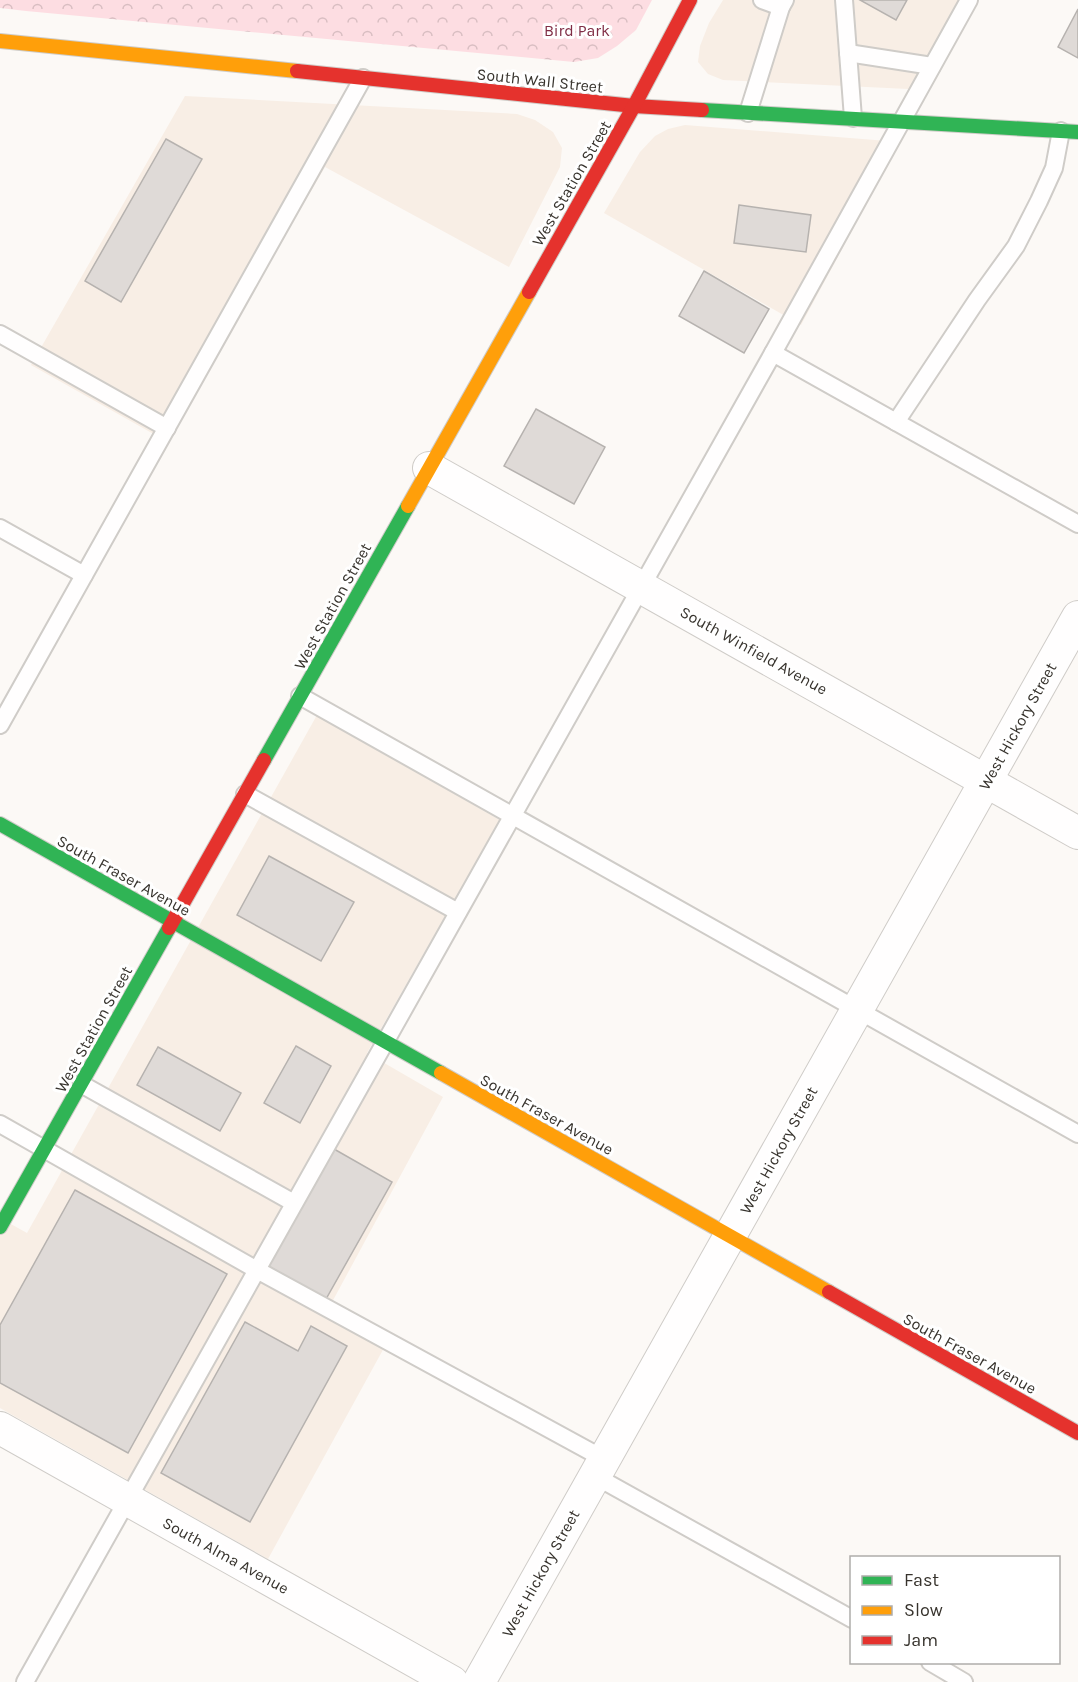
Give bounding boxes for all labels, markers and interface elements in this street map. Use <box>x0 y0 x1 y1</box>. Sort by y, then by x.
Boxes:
park label: Bird Park <box>544 21 610 40</box>
street label: South Wall Street <box>476 64 604 97</box>
street label: West Station Street <box>528 117 615 249</box>
street label: West Station Street <box>290 540 375 673</box>
street label: South Winfield Avenue <box>677 602 831 699</box>
street label: West Hickory Street <box>975 659 1060 793</box>
street label: South Fraser Avenue <box>54 831 194 920</box>
street label: West Station Street <box>51 963 136 1096</box>
street label: South Fraser Avenue <box>477 1070 617 1159</box>
street label: West Hickory Street <box>736 1083 821 1217</box>
street label: South Fraser Avenue <box>900 1309 1040 1398</box>
street label: West Hickory Street <box>498 1506 583 1640</box>
street label: South Alma Avenue <box>159 1513 292 1598</box>
legend <box>850 1556 1060 1664</box>
text: Fast <box>904 1569 939 1591</box>
text: Slow <box>904 1599 943 1621</box>
text: Jam <box>904 1629 938 1651</box>

